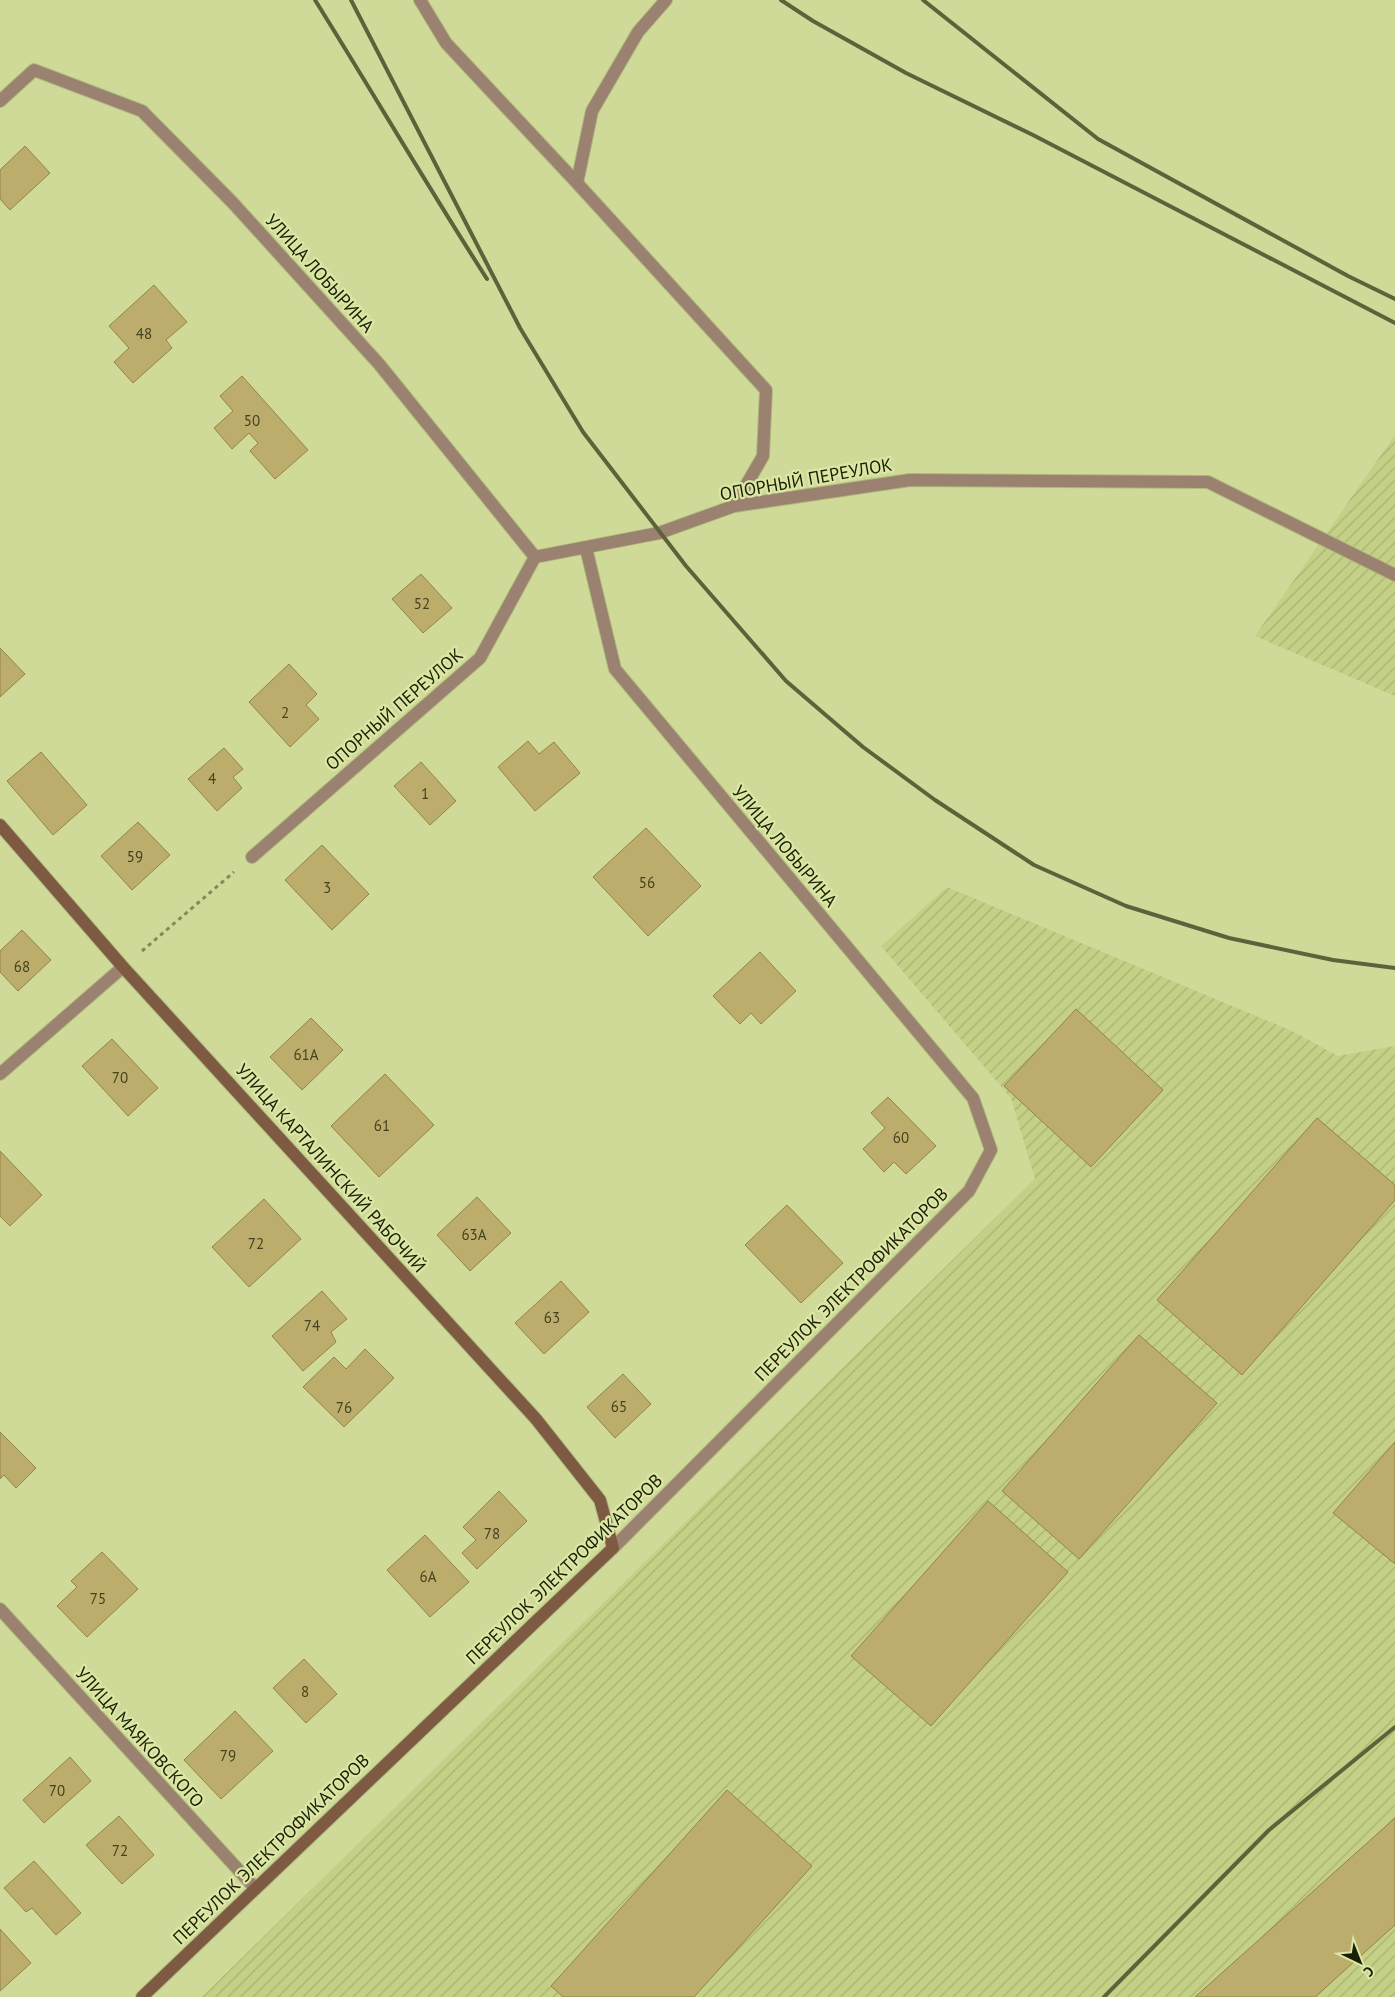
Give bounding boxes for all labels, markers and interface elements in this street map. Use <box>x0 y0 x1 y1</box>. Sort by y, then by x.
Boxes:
street label: УЛИЦА ЛОБЫРИНА <box>261 209 380 337</box>
house number: 48 <box>136 324 152 343</box>
house number: 50 <box>244 411 260 430</box>
street label: ОПОРНЫЙ ПЕРЕУЛОК <box>718 453 894 505</box>
house number: 52 <box>414 594 430 613</box>
street label: ОПОРНЫЙ ПЕРЕУЛОК <box>321 643 467 775</box>
house number: 2 <box>281 703 289 722</box>
house number: 4 <box>208 769 216 788</box>
street label: УЛИЦА ЛОБЫРИНА <box>727 780 843 912</box>
house number: 1 <box>421 784 429 803</box>
house number: 59 <box>127 847 143 866</box>
house number: 56 <box>639 873 655 892</box>
house number: 3 <box>323 878 331 897</box>
house number: 68 <box>14 957 30 976</box>
house number: 61А <box>293 1045 319 1064</box>
street label: УЛИЦА КАРТАЛИНСКИЙ РАБОЧИЙ <box>231 1059 431 1277</box>
house number: 70 <box>112 1068 128 1087</box>
house number: 61 <box>374 1116 390 1135</box>
house number: 60 <box>893 1128 909 1147</box>
street label: ПЕРЕУЛОК ЭЛЕКТРОФИКАТОРОВ <box>749 1182 953 1386</box>
house number: 63А <box>461 1225 487 1244</box>
house number: 72 <box>248 1234 264 1253</box>
house number: 63 <box>544 1308 560 1327</box>
house number: 74 <box>304 1316 320 1335</box>
house number: 65 <box>611 1397 627 1416</box>
house number: 76 <box>336 1398 352 1417</box>
street label: ПЕРЕУЛОК ЭЛЕКТРОФИКАТОРОВ <box>461 1469 667 1669</box>
house number: 78 <box>484 1524 500 1543</box>
house number: 6А <box>420 1567 437 1586</box>
house number: 75 <box>90 1589 106 1608</box>
street label: УЛИЦА МАЯКОВСКОГО <box>71 1662 209 1812</box>
house number: 8 <box>301 1682 309 1701</box>
house number: 79 <box>220 1746 236 1765</box>
street label: ПЕРЕУЛОК ЭЛЕКТРОФИКАТОРОВ <box>168 1749 374 1949</box>
house number: 70 <box>49 1781 65 1800</box>
house number: 72 <box>112 1841 128 1860</box>
north arrow <box>1335 1937 1385 1987</box>
text: С <box>1360 1962 1378 1981</box>

